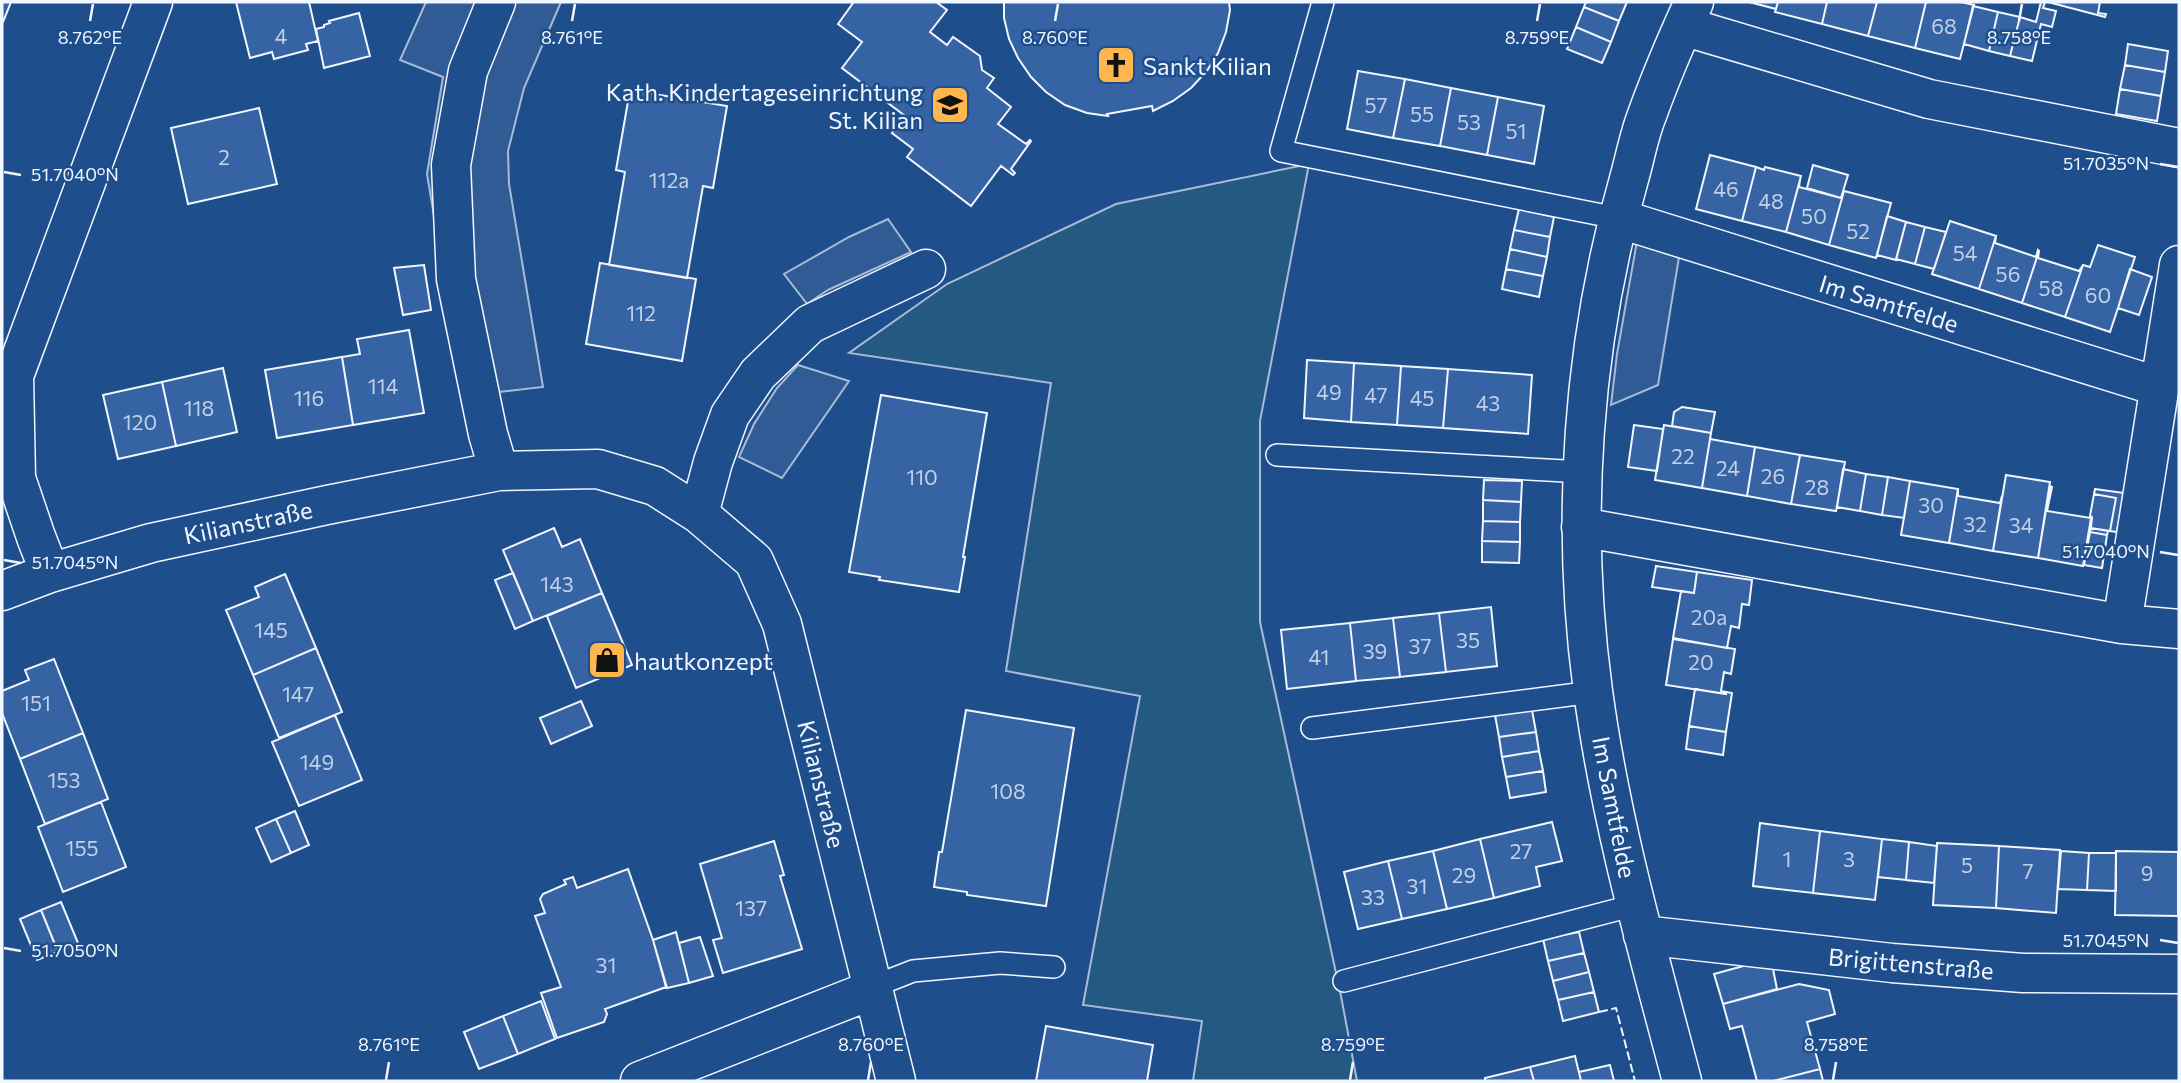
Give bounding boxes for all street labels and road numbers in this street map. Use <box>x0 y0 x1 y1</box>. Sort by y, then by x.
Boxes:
street label: Im Samtfelde <box>1816 268 1962 338</box>
street label: Kilianstraße <box>181 494 315 550</box>
street label: Kilianstraße <box>792 717 852 851</box>
street label: Im Samtfelde <box>1587 734 1643 880</box>
street label: Brigittenstraße <box>1827 941 1995 985</box>

